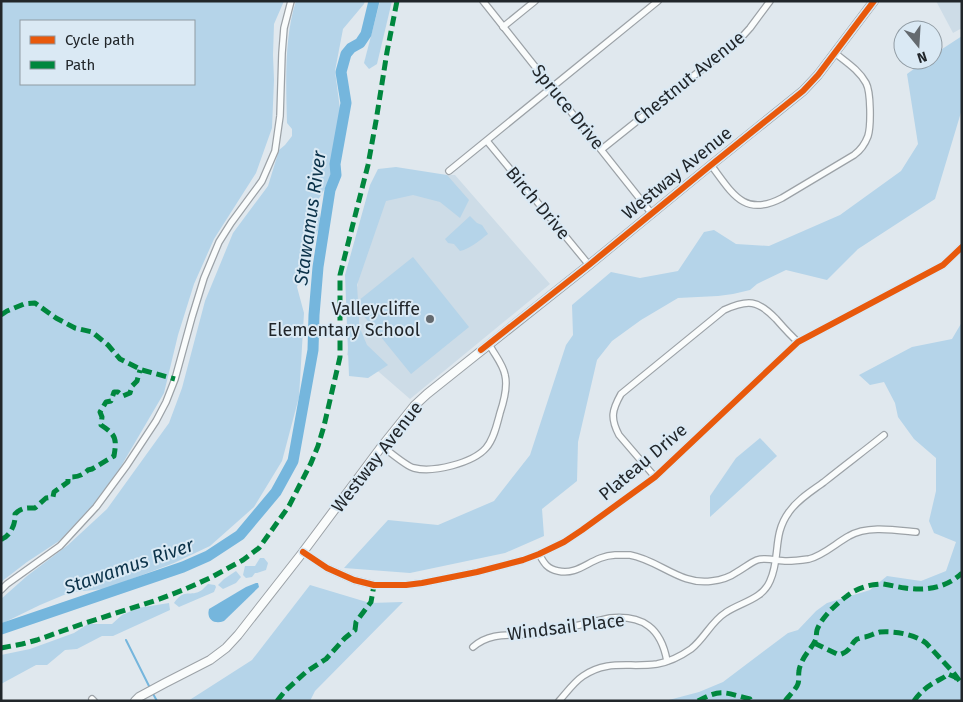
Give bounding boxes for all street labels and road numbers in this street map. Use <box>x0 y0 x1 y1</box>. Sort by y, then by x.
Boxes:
street label: Chestnut Avenue <box>629 26 749 130</box>
street label: Spruce Drive <box>527 60 609 154</box>
street label: Westway Avenue <box>618 122 736 224</box>
street label: Birch Drive <box>501 162 575 244</box>
street label: Westway Avenue <box>327 397 427 517</box>
street label: Plateau Drive <box>594 419 692 505</box>
street label: Windsail Place <box>506 609 626 645</box>

